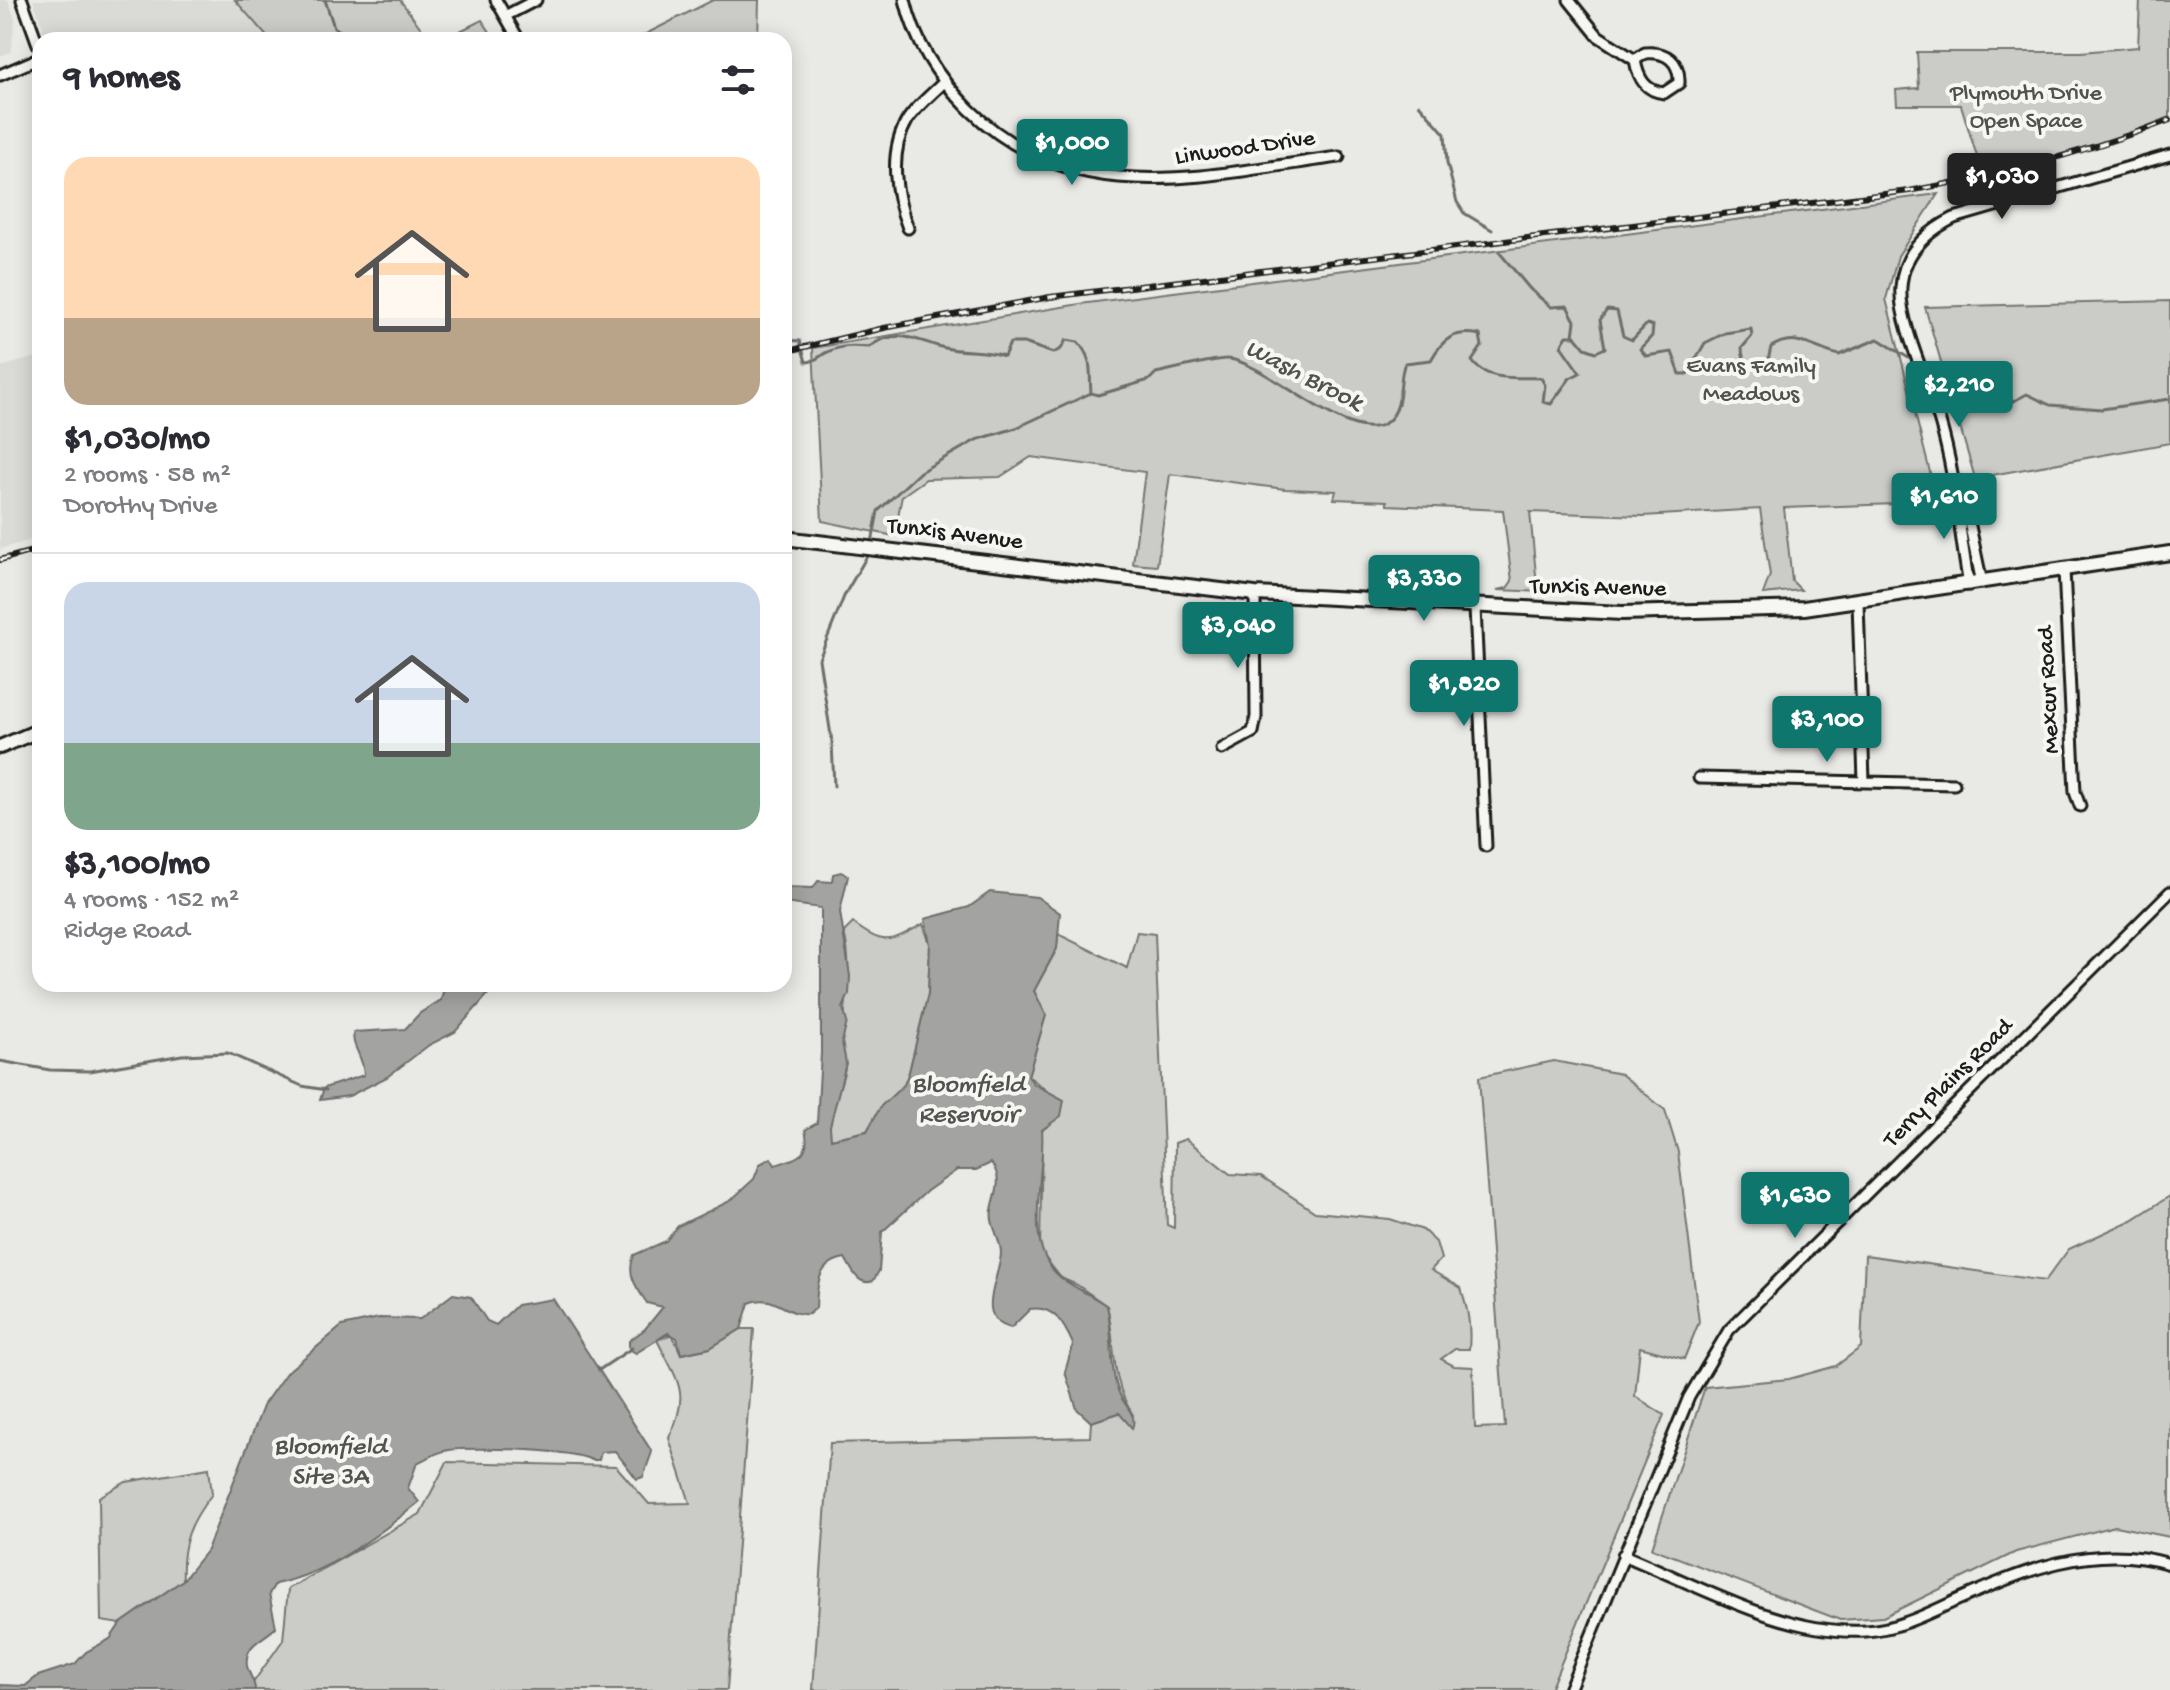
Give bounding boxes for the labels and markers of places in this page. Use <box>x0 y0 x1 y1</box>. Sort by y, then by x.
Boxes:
pin: $1,000 <box>1007 119 1137 187</box>
pin: $1,030 <box>1937 153 2067 221</box>
pin: $2,210 <box>1894 361 2024 429</box>
pin: $1,610 <box>1879 473 2009 541</box>
pin: $3,330 <box>1359 555 1489 623</box>
pin: $3,040 <box>1173 602 1303 670</box>
pin: $1,820 <box>1399 660 1529 728</box>
pin: $3,100 <box>1762 696 1892 764</box>
pin: $1,630 <box>1730 1172 1860 1240</box>

